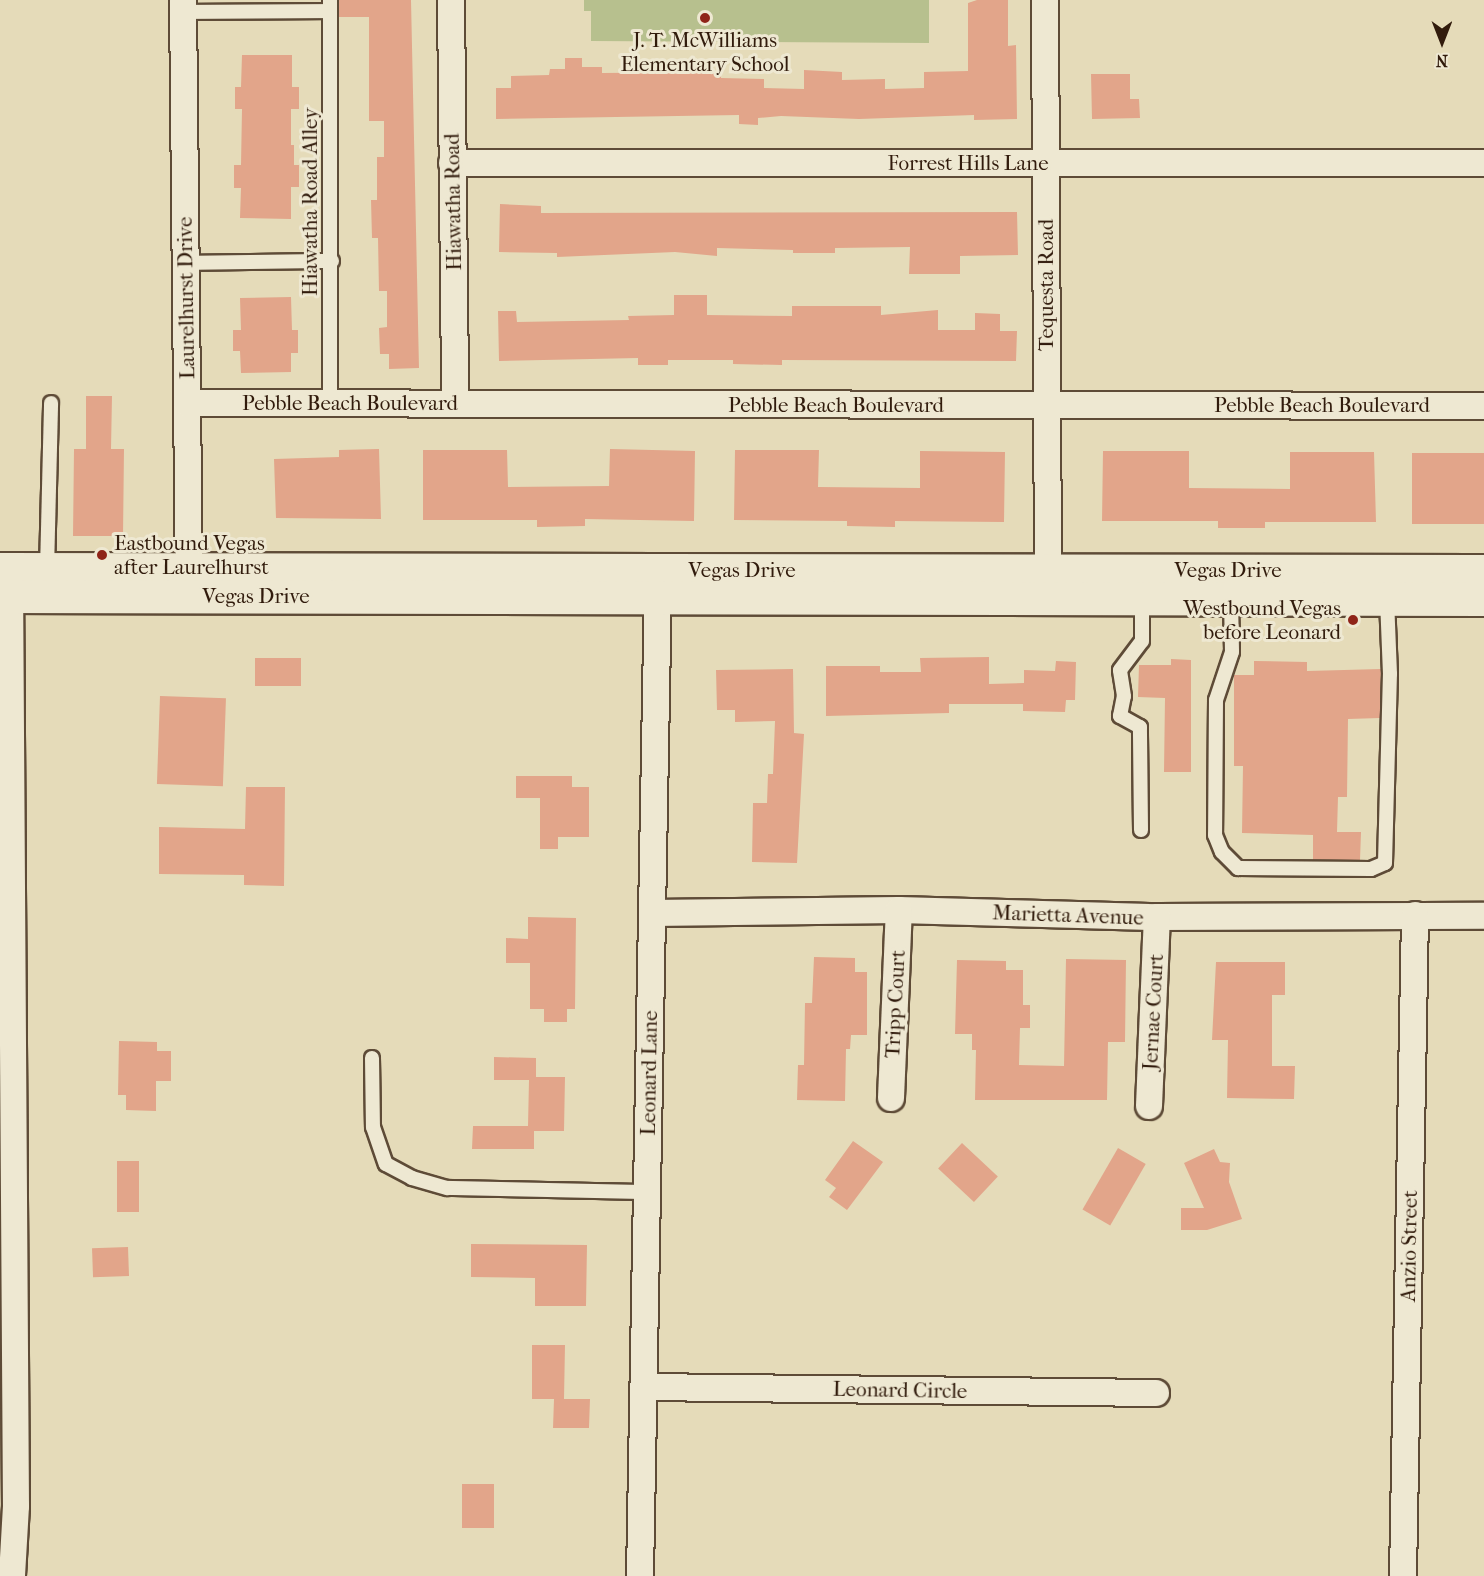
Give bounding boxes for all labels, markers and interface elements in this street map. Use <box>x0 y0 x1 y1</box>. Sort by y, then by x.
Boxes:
marker: J. T. McWilliams Elementary School <box>698 11 712 25</box>
north arrow <box>1412 12 1472 72</box>
place label: J. T. McWilliams Elementary School <box>620 27 790 77</box>
text: N <box>1436 51 1448 70</box>
street label: Hiawatha Road Alley <box>297 108 323 296</box>
street label: Hiawatha Road <box>439 133 467 271</box>
street label: Forrest Hills Lane <box>887 150 1049 176</box>
street label: Laurelhurst Drive <box>172 217 200 379</box>
street label: Tequesta Road <box>1033 219 1059 351</box>
street label: Pebble Beach Boulevard <box>242 390 458 416</box>
street label: Pebble Beach Boulevard <box>728 392 944 418</box>
street label: Pebble Beach Boulevard <box>1214 392 1430 418</box>
place label: Eastbound Vegas after Laurelhurst <box>114 530 269 580</box>
marker: Eastbound Vegas after Laurelhurst <box>95 548 109 562</box>
street label: Vegas Drive <box>688 557 796 583</box>
street label: Vegas Drive <box>1174 557 1282 583</box>
street label: Vegas Drive <box>202 583 310 609</box>
place label: Westbound Vegas before Leonard <box>1183 595 1341 645</box>
marker: Westbound Vegas before Leonard <box>1346 613 1360 627</box>
street label: Marietta Avenue <box>992 900 1144 930</box>
street label: Tripp Court <box>880 949 910 1059</box>
street label: Jernae Court <box>1137 953 1169 1071</box>
street label: Leonard Lane <box>635 1010 663 1136</box>
street label: Anzio Street <box>1395 1190 1423 1302</box>
street label: Leonard Circle <box>833 1376 967 1404</box>

